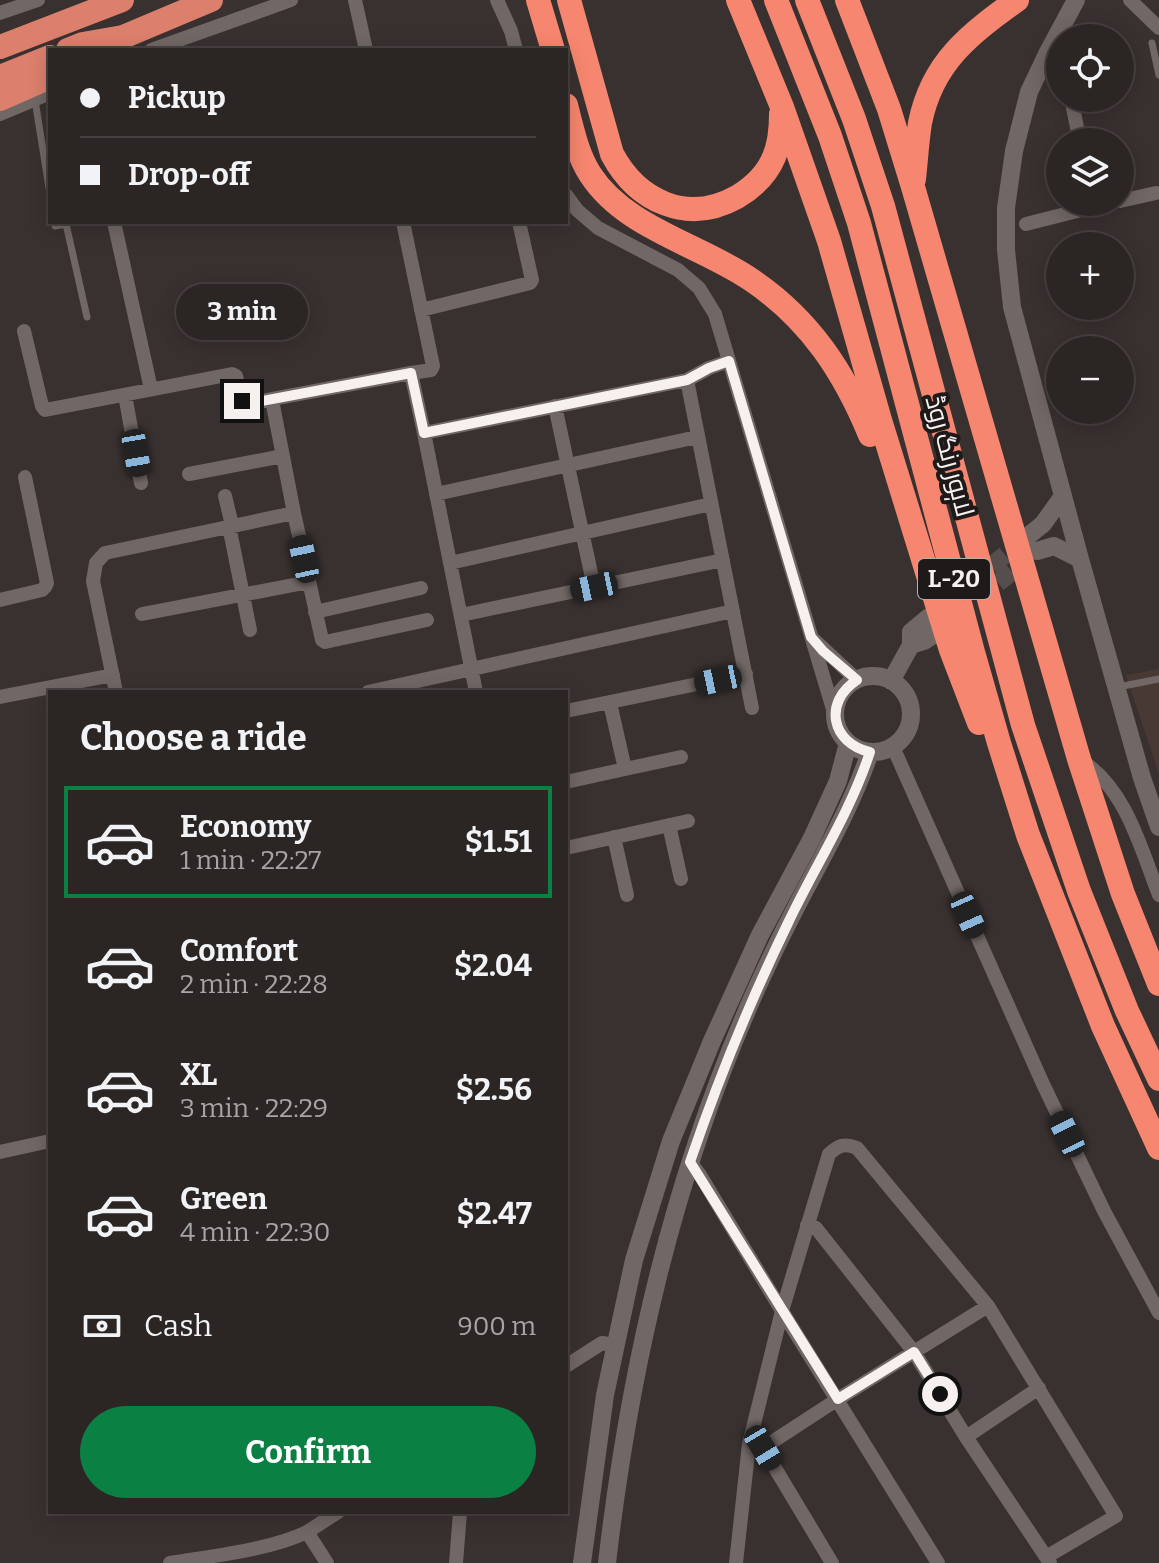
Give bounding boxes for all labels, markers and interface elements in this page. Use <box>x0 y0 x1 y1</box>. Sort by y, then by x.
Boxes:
map controls <box>1046 24 1134 424</box>
button: locate <box>1046 24 1134 112</box>
text: Pickup <box>128 80 226 116</box>
button: layers <box>1046 128 1134 216</box>
text: Drop-off <box>128 157 250 193</box>
button: + <box>1046 232 1134 320</box>
callout: 3 min <box>176 285 308 341</box>
text: 3 min <box>207 296 277 327</box>
button: − <box>1046 336 1134 424</box>
route end <box>224 383 260 419</box>
street label: لاہور رنگ روڈ <box>917 392 981 521</box>
car <box>120 427 152 479</box>
car <box>287 533 321 585</box>
road number: L-20 <box>918 559 990 599</box>
car <box>568 570 620 604</box>
car <box>692 663 744 697</box>
text: Choose a ride <box>80 716 307 760</box>
icon: car <box>84 806 156 878</box>
text: Economy <box>180 809 311 845</box>
text: $1.51 <box>465 824 532 860</box>
text: 1 min · 22:27 <box>180 845 321 876</box>
car <box>947 888 989 942</box>
icon: car <box>84 930 156 1002</box>
text: Comfort <box>180 933 298 969</box>
text: $2.04 <box>454 948 532 984</box>
text: 2 min · 22:28 <box>180 969 328 1000</box>
icon: car <box>84 1054 156 1126</box>
text: XL <box>180 1057 217 1093</box>
text: $2.56 <box>456 1072 532 1108</box>
text: 3 min · 22:29 <box>180 1093 328 1124</box>
car <box>1046 1107 1088 1161</box>
icon: car <box>84 1178 156 1250</box>
text: Green <box>180 1181 267 1217</box>
text: $2.47 <box>456 1196 532 1232</box>
text: 4 min · 22:30 <box>180 1217 331 1248</box>
icon: cash <box>80 1304 124 1348</box>
text: Cash <box>144 1308 212 1344</box>
text: 900 m <box>457 1311 536 1342</box>
route start <box>922 1376 958 1412</box>
button: Confirm <box>80 1406 536 1498</box>
car <box>740 1421 786 1475</box>

